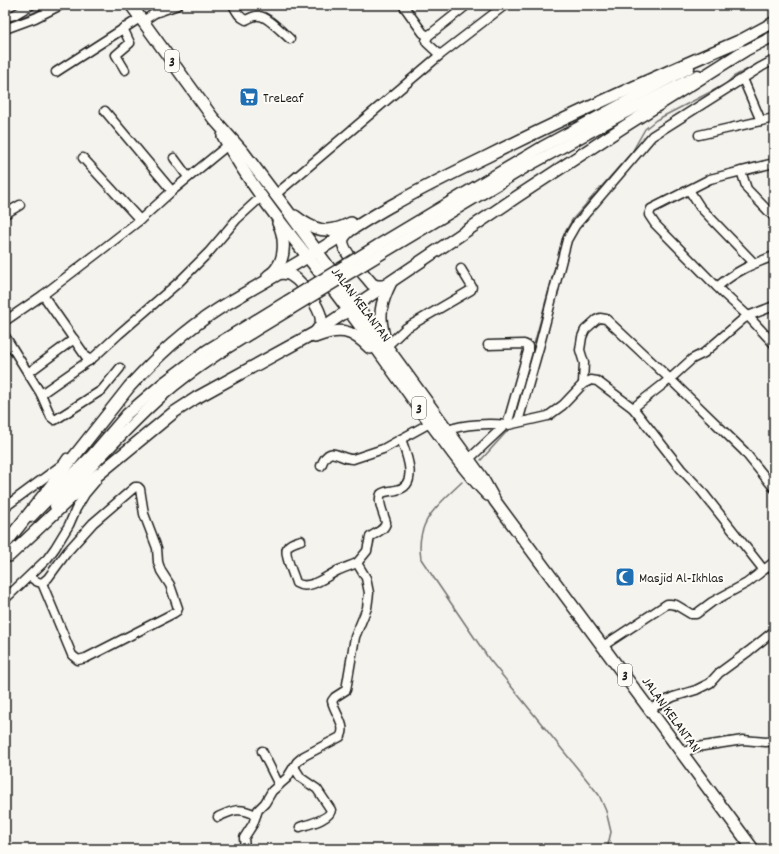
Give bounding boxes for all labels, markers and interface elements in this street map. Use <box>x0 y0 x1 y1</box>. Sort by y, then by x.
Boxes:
road number: 3 <box>165 50 179 72</box>
supermarket icon: TreLeaf <box>238 86 260 108</box>
place label: TreLeaf <box>263 89 304 109</box>
street label: JALAN KELANTAN <box>325 263 395 347</box>
road number: 3 <box>412 397 426 419</box>
mosque icon: Masjid Al-Ikhlas <box>614 566 636 588</box>
place label: Masjid Al-Ikhlas <box>639 569 724 589</box>
road number: 3 <box>618 664 632 686</box>
street label: JALAN KELANTAN <box>636 673 705 757</box>

